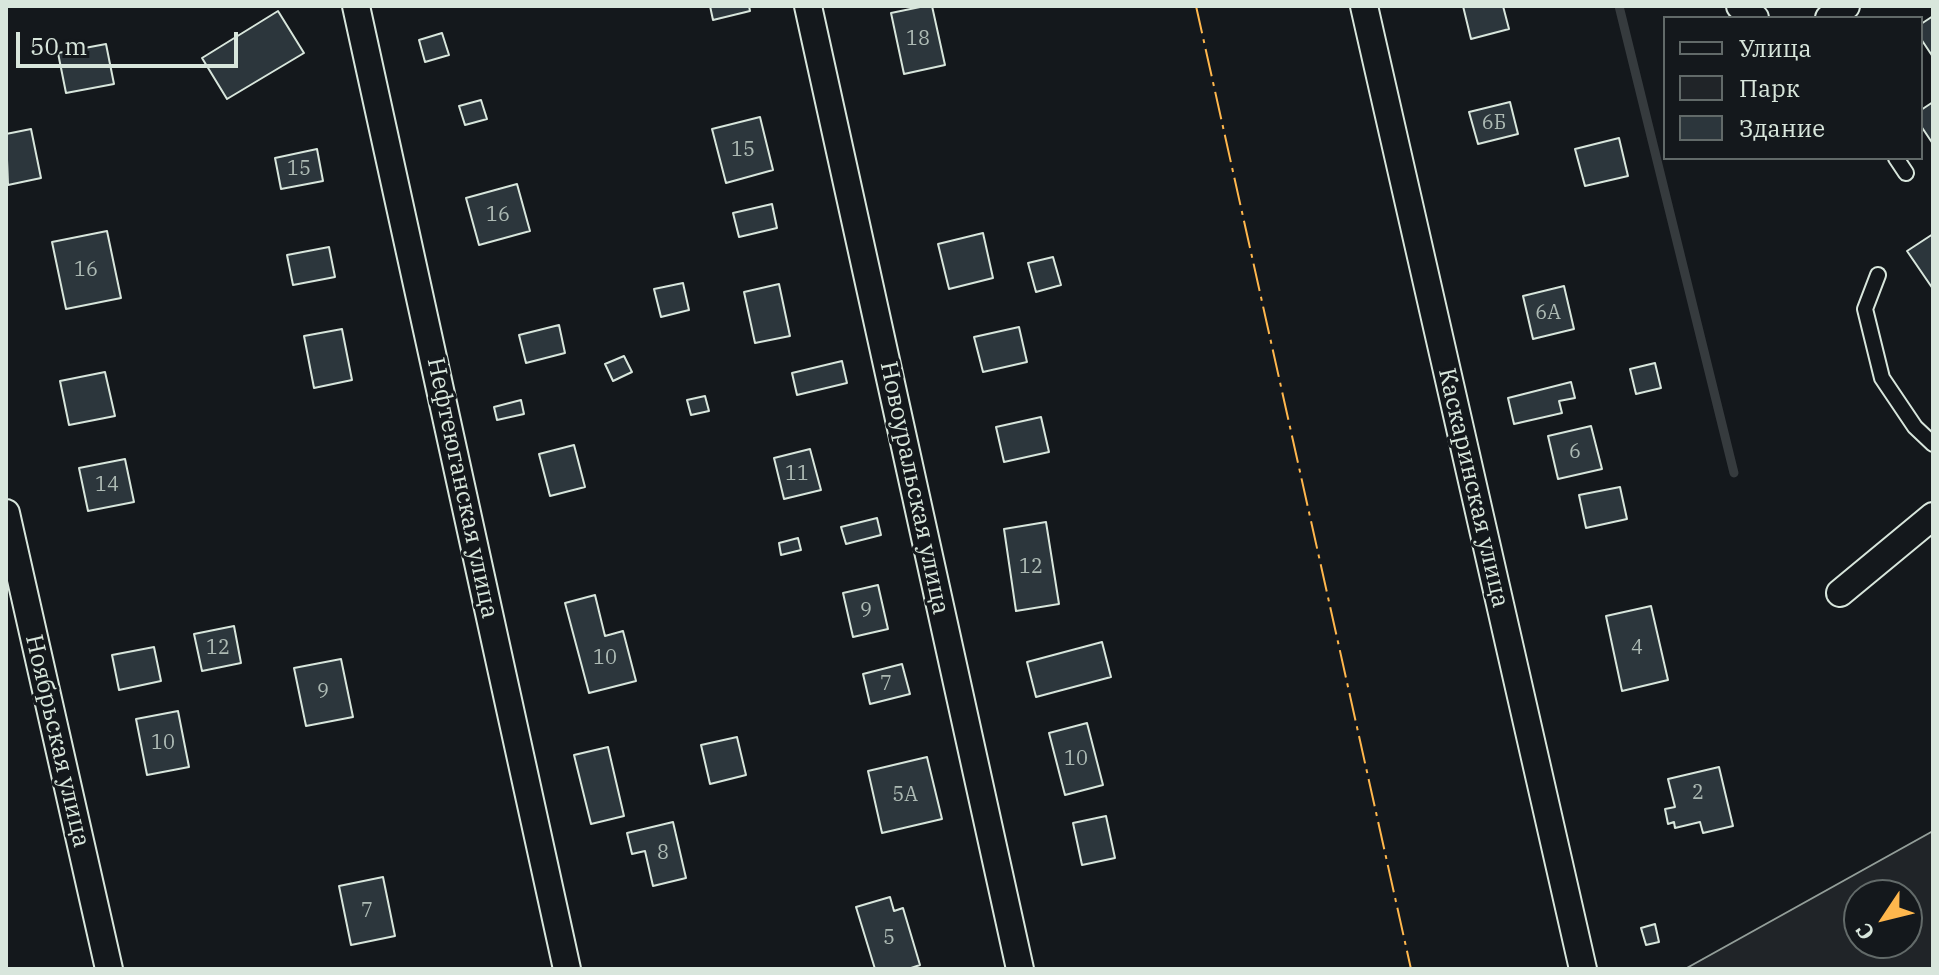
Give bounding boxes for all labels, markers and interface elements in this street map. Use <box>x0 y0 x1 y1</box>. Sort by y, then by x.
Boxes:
scale bar <box>20 16 242 66</box>
legend <box>1663 16 1923 160</box>
house number: 18 <box>906 27 930 51</box>
text: 50 m <box>30 30 87 62</box>
text: Улица <box>1739 32 1812 64</box>
text: Парк <box>1739 72 1800 104</box>
house number: 6Б <box>1482 111 1506 135</box>
text: Здание <box>1739 112 1825 144</box>
house number: 15 <box>731 138 755 162</box>
house number: 15 <box>287 157 311 181</box>
house number: 16 <box>486 203 510 227</box>
house number: 16 <box>74 258 98 282</box>
house number: 6А <box>1535 301 1561 325</box>
street label: Нефтеюганская улица <box>420 355 504 621</box>
street label: Новоуральская улица <box>873 359 955 617</box>
street label: Каскаринская улица <box>1431 365 1515 611</box>
house number: 6 <box>1569 440 1581 464</box>
house number: 11 <box>785 462 809 486</box>
house number: 14 <box>95 473 119 497</box>
house number: 12 <box>1019 555 1043 579</box>
house number: 9 <box>860 599 872 623</box>
street label: Ноябрьская улица <box>19 632 95 850</box>
house number: 12 <box>206 636 230 660</box>
house number: 4 <box>1631 636 1643 660</box>
house number: 10 <box>593 646 617 670</box>
house number: 7 <box>880 672 892 696</box>
house number: 9 <box>317 680 329 704</box>
house number: 10 <box>151 731 175 755</box>
house number: 10 <box>1064 747 1088 771</box>
house number: 2 <box>1692 781 1704 805</box>
house number: 5А <box>892 783 918 807</box>
house number: 8 <box>657 841 669 865</box>
north arrow <box>1843 879 1923 959</box>
house number: 7 <box>361 899 373 923</box>
text: С <box>1848 918 1881 946</box>
house number: 5 <box>883 926 895 950</box>

